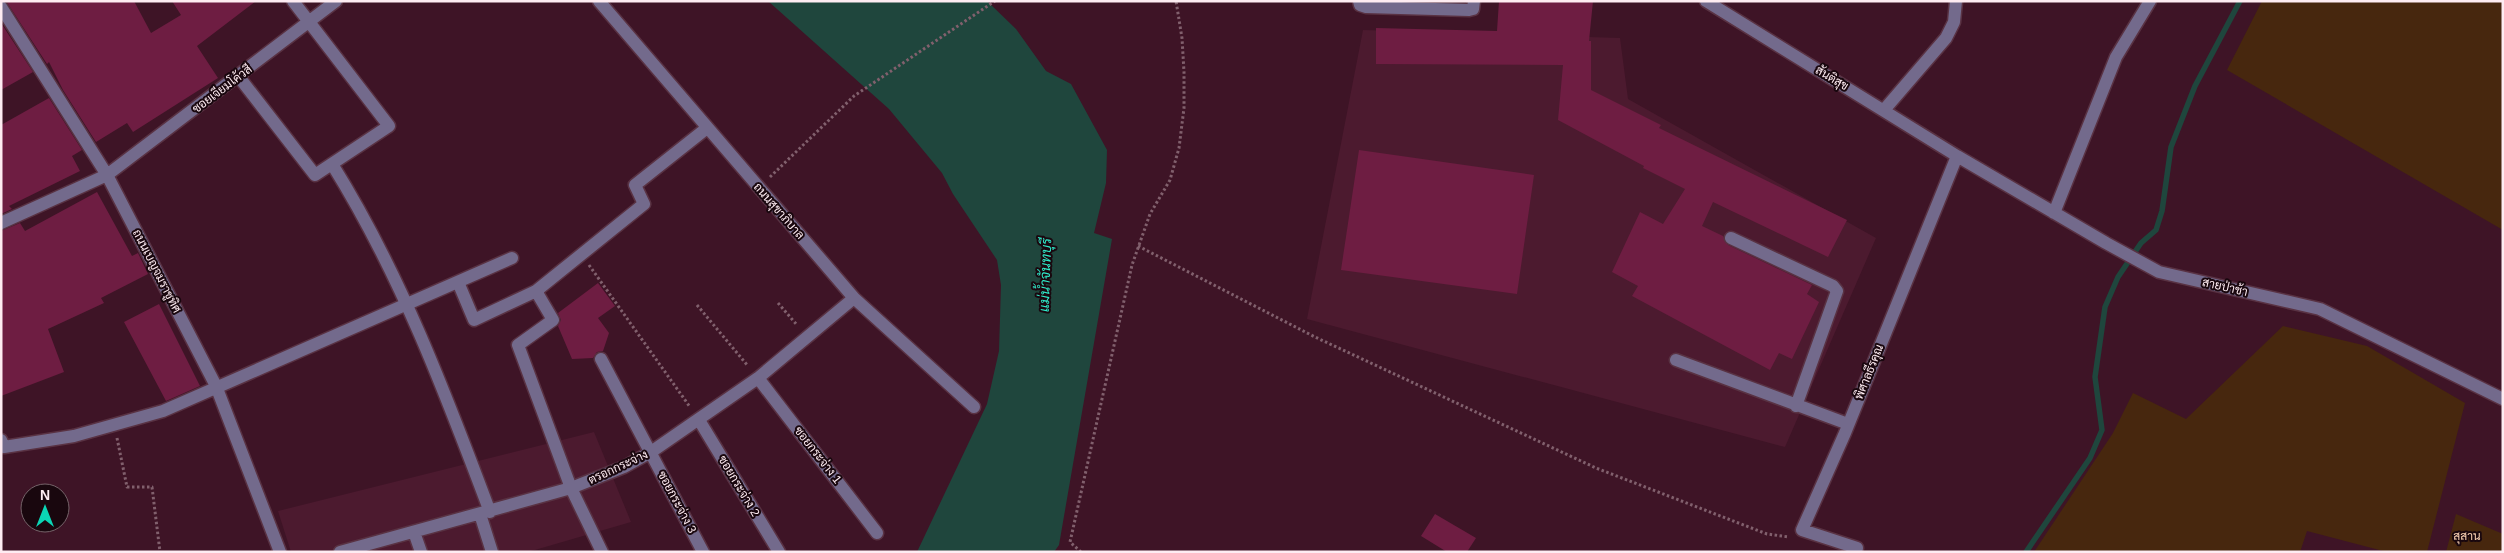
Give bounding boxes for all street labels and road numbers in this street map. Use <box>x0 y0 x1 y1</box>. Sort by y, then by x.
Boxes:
street label: ซอยเจียมโค้วสี <box>189 61 255 116</box>
street label: สันติสุข <box>1812 63 1851 95</box>
street label: ถนนสุขาภิบาล <box>749 180 807 243</box>
street label: ถนนเบญจมราชูทิศ <box>129 227 184 315</box>
street label: สายป่าช้า <box>2201 275 2249 299</box>
street label: พิศาลธีรคุณ <box>1851 342 1888 402</box>
street label: ซอยกระจ่าง 1 <box>791 424 845 487</box>
street label: ตรอกกระจ่าง <box>586 447 650 487</box>
street label: ซอยกระจ่าง 2 <box>715 453 763 519</box>
street label: ซอยกระจ่าง 3 <box>655 469 699 536</box>

